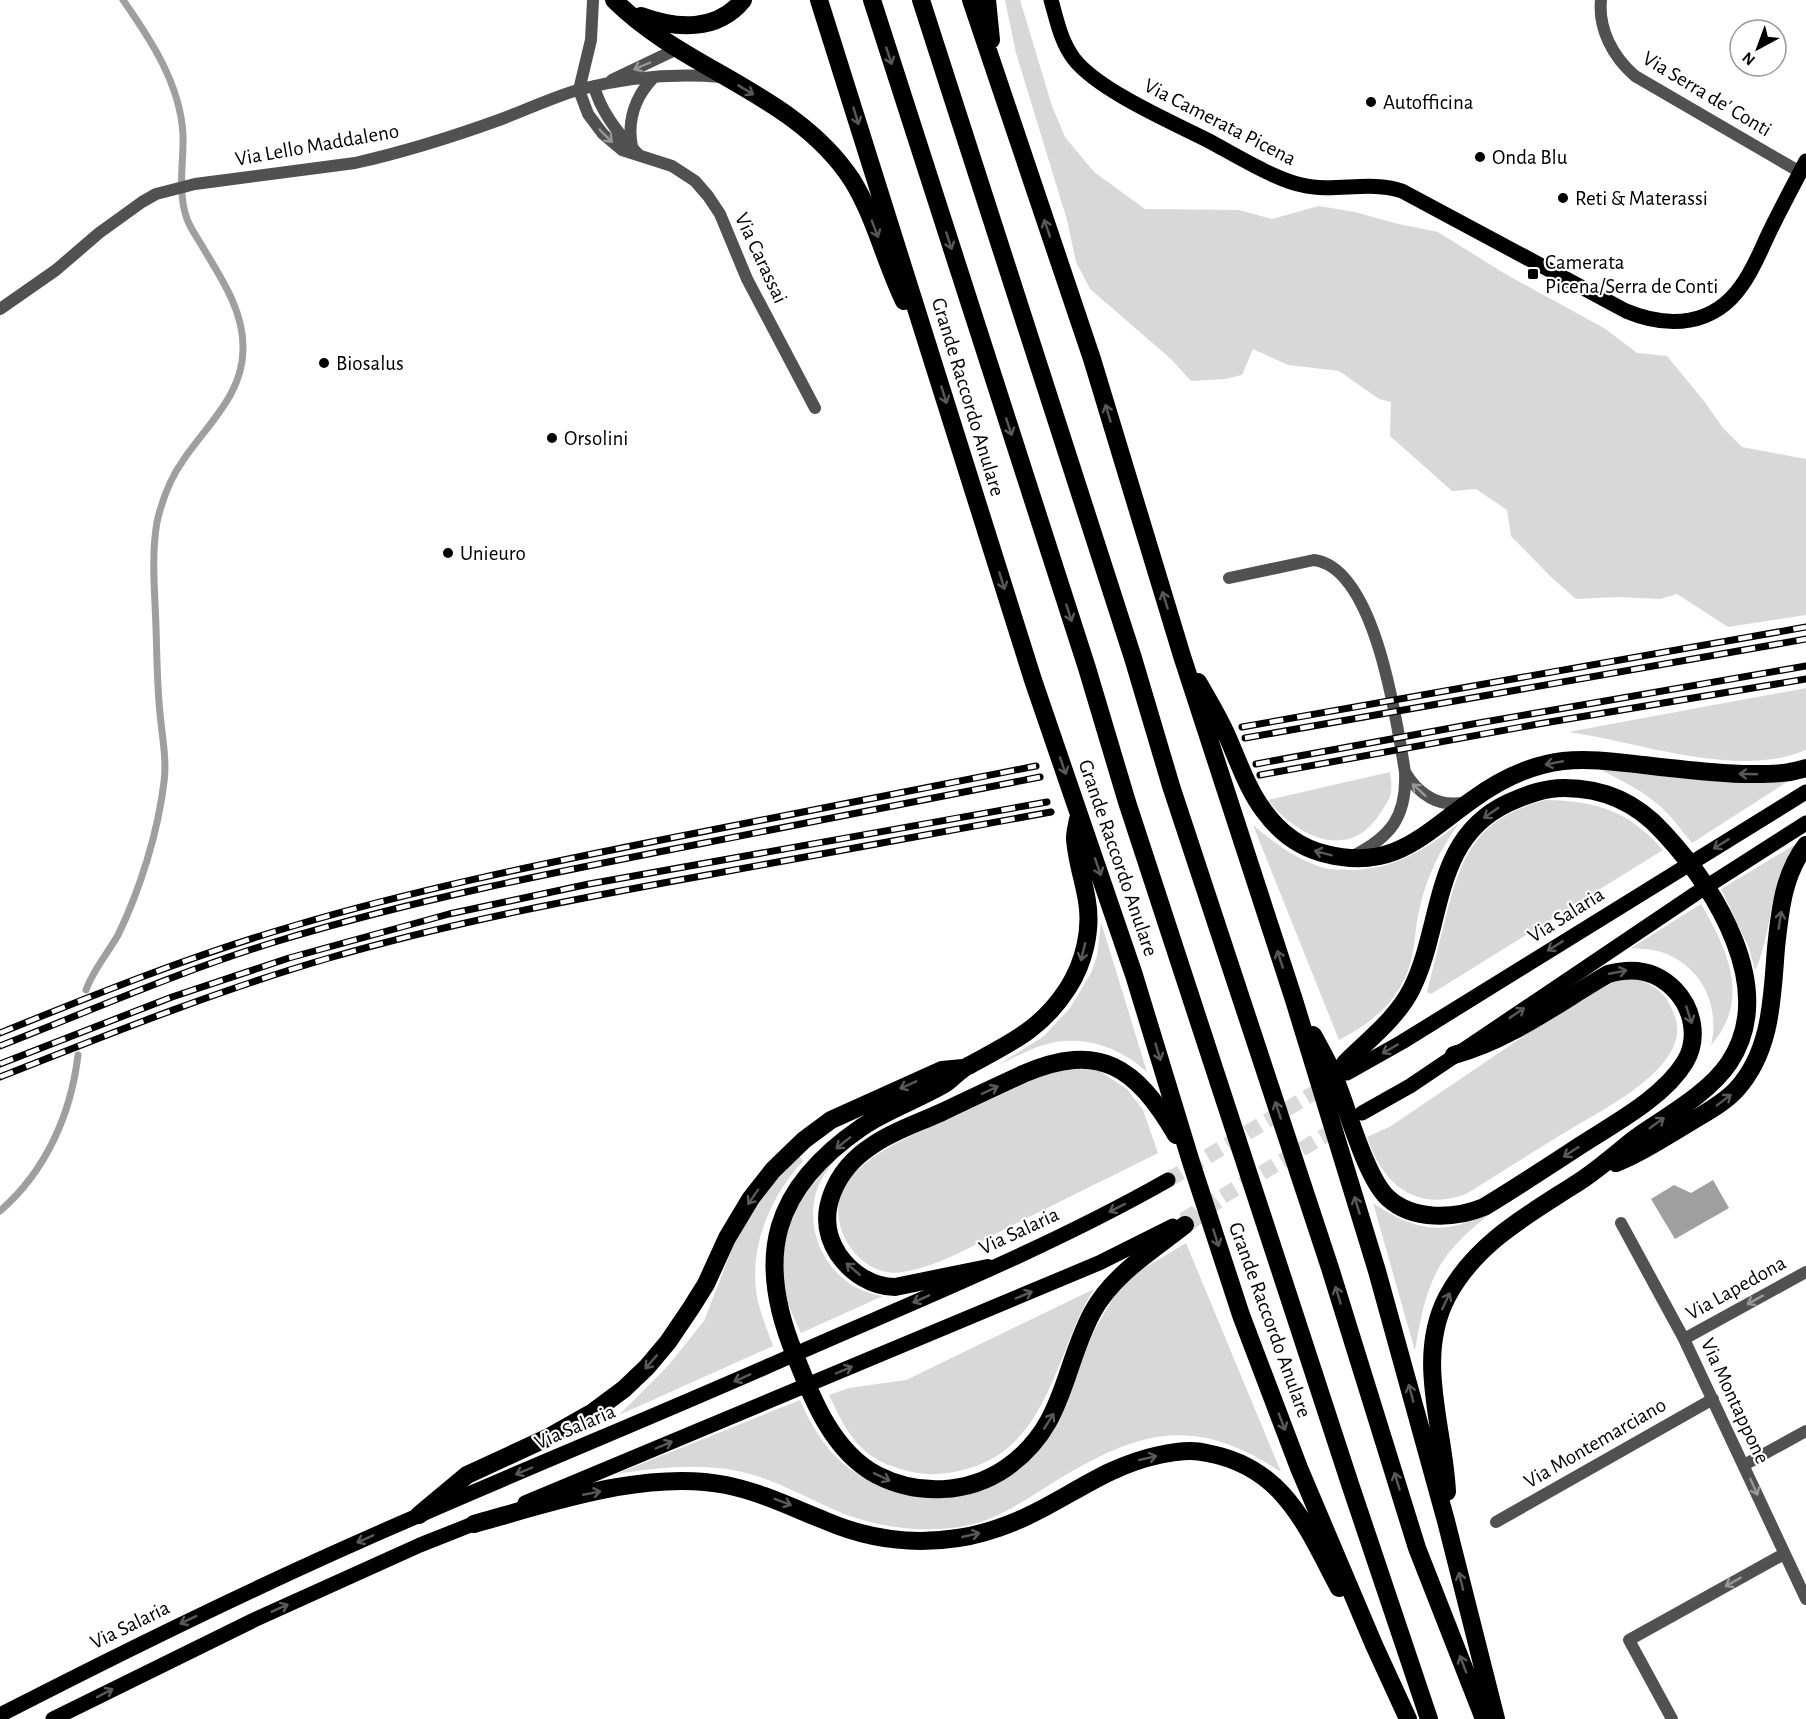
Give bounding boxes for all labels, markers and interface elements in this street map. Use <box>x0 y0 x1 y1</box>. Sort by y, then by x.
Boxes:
north arrow <box>1728 18 1788 78</box>
one-way arrow <box>885 46 896 65</box>
street label: Via Serra de' Conti <box>1639 47 1775 141</box>
text: N <box>1739 49 1758 68</box>
one-way arrow <box>633 61 652 72</box>
street label: Via Camerata Picena <box>1141 75 1300 169</box>
one-way arrow <box>737 84 754 96</box>
place label: Autofficina <box>1383 92 1474 113</box>
marker: Autofficina <box>1364 95 1378 109</box>
one-way arrow <box>851 106 862 125</box>
street label: Via Lello Maddaleno <box>233 120 401 170</box>
one-way arrow <box>599 129 613 144</box>
place label: Onda Blu <box>1492 147 1568 168</box>
marker: Onda Blu <box>1473 150 1487 164</box>
place label: Reti & Materassi <box>1575 188 1708 209</box>
marker: Reti & Materassi <box>1556 191 1570 205</box>
street label: Via Carassai <box>731 210 791 306</box>
one-way arrow <box>1041 219 1052 238</box>
one-way arrow <box>870 220 881 238</box>
one-way arrow <box>944 231 955 250</box>
place label: Camerata Picena/Serra de Conti <box>1545 252 1718 297</box>
marker: Camerata Picena/Serra de Conti <box>1526 267 1540 281</box>
street label: Grande Raccordo Anulare <box>928 295 1008 499</box>
place label: Biosalus <box>336 353 404 374</box>
marker: Biosalus <box>317 356 331 370</box>
one-way arrow <box>939 385 950 404</box>
one-way arrow <box>1102 404 1113 423</box>
one-way arrow <box>1004 417 1015 436</box>
place label: Orsolini <box>564 428 628 449</box>
marker: Orsolini <box>545 431 559 445</box>
place label: Unieuro <box>460 543 526 564</box>
marker: Unieuro <box>441 546 455 560</box>
one-way arrow <box>997 571 1008 590</box>
one-way arrow <box>1159 591 1170 610</box>
one-way arrow <box>1064 603 1075 622</box>
one-way arrow <box>1059 756 1070 775</box>
street label: Grande Raccordo Anulare <box>1074 757 1162 959</box>
one-way arrow <box>1545 758 1564 769</box>
one-way arrow <box>1739 768 1759 780</box>
one-way arrow <box>1412 783 1427 797</box>
one-way arrow <box>1483 807 1499 819</box>
one-way arrow <box>1713 838 1730 850</box>
one-way arrow <box>1313 847 1332 858</box>
one-way arrow <box>1093 857 1104 876</box>
street label: Via Salaria <box>1524 883 1608 947</box>
one-way arrow <box>1774 910 1785 930</box>
one-way arrow <box>1547 941 1564 953</box>
one-way arrow <box>1077 942 1089 961</box>
one-way arrow <box>1274 950 1285 969</box>
one-way arrow <box>1607 966 1627 977</box>
one-way arrow <box>1684 1005 1695 1024</box>
one-way arrow <box>1508 1007 1525 1019</box>
one-way arrow <box>1153 1042 1164 1061</box>
one-way arrow <box>1381 1044 1398 1056</box>
one-way arrow <box>900 1080 918 1092</box>
one-way arrow <box>981 1083 999 1095</box>
one-way arrow <box>1716 1093 1732 1106</box>
one-way arrow <box>1272 1101 1283 1120</box>
one-way arrow <box>1648 1117 1664 1129</box>
one-way arrow <box>835 1136 851 1149</box>
one-way arrow <box>1563 1146 1580 1158</box>
one-way arrow <box>747 1188 759 1204</box>
one-way arrow <box>1351 1196 1362 1215</box>
street label: Via Salaria <box>976 1203 1062 1259</box>
one-way arrow <box>1108 1203 1126 1214</box>
street label: Grande Raccordo Anulare <box>1225 1219 1315 1421</box>
one-way arrow <box>1211 1228 1222 1247</box>
street label: Via Lapedona <box>1683 1252 1790 1324</box>
one-way arrow <box>846 1262 861 1276</box>
one-way arrow <box>1332 1286 1343 1305</box>
one-way arrow <box>1014 1289 1033 1300</box>
one-way arrow <box>1441 1292 1453 1310</box>
one-way arrow <box>912 1293 930 1305</box>
one-way arrow <box>1747 1294 1764 1306</box>
street label: Via Montappone <box>1697 1335 1773 1467</box>
one-way arrow <box>644 1354 658 1369</box>
one-way arrow <box>834 1364 853 1375</box>
one-way arrow <box>734 1373 752 1384</box>
one-way arrow <box>1404 1383 1416 1402</box>
street label: Via Montemarciano <box>1520 1394 1670 1492</box>
street label: Via Salaria <box>532 1401 619 1453</box>
one-way arrow <box>1277 1412 1288 1431</box>
one-way arrow <box>1043 1413 1055 1430</box>
one-way arrow <box>654 1439 673 1450</box>
one-way arrow <box>1139 1451 1158 1463</box>
one-way arrow <box>516 1466 534 1477</box>
one-way arrow <box>872 1471 890 1483</box>
one-way arrow <box>1390 1472 1401 1491</box>
one-way arrow <box>1749 1478 1760 1496</box>
one-way arrow <box>581 1487 601 1498</box>
one-way arrow <box>773 1498 792 1509</box>
one-way arrow <box>961 1529 980 1541</box>
one-way arrow <box>357 1534 375 1545</box>
one-way arrow <box>1454 1572 1466 1591</box>
one-way arrow <box>1725 1576 1742 1588</box>
street label: Via Salaria <box>87 1597 173 1653</box>
one-way arrow <box>271 1601 289 1613</box>
one-way arrow <box>179 1614 197 1626</box>
one-way arrow <box>1456 1656 1467 1674</box>
one-way arrow <box>95 1686 113 1698</box>

